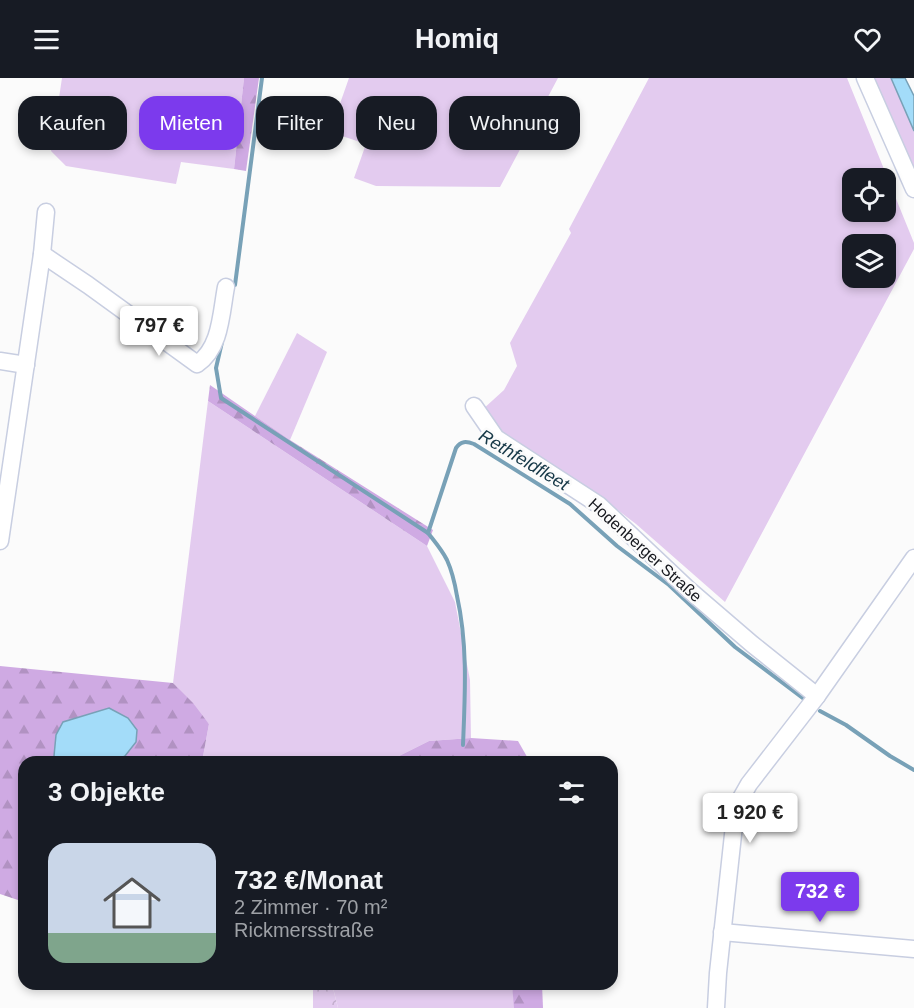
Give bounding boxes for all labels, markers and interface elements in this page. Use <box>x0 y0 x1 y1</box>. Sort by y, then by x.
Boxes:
icon: menu <box>30 23 63 56</box>
icon: heart <box>851 23 884 56</box>
text: Homiq <box>415 24 499 54</box>
chip: Kaufen <box>18 96 127 150</box>
chip: Mieten <box>139 96 244 150</box>
chip: Filter <box>256 96 344 150</box>
chip: Neu <box>356 96 437 150</box>
chip: Wohnung <box>449 96 580 150</box>
map controls <box>842 168 896 288</box>
button: locate <box>842 168 896 222</box>
button: layers <box>842 234 896 288</box>
pin: 797 € <box>117 306 201 357</box>
text: 797 € <box>134 314 184 336</box>
water label: Rethfeldfleet <box>476 425 573 495</box>
street label: Hodenberger Straße <box>585 495 705 605</box>
icon: filters <box>555 776 588 809</box>
text: 3 Objekte <box>48 777 165 807</box>
pin: 1 920 € <box>695 793 805 844</box>
text: 1 920 € <box>717 801 783 823</box>
text: 732 €/Monat <box>234 865 383 895</box>
icon: home <box>96 867 168 939</box>
pin: 732 € <box>778 872 862 923</box>
text: 732 € <box>795 880 845 902</box>
text: 2 Zimmer · 70 m² <box>234 896 387 918</box>
text: Rickmersstraße <box>234 919 374 941</box>

